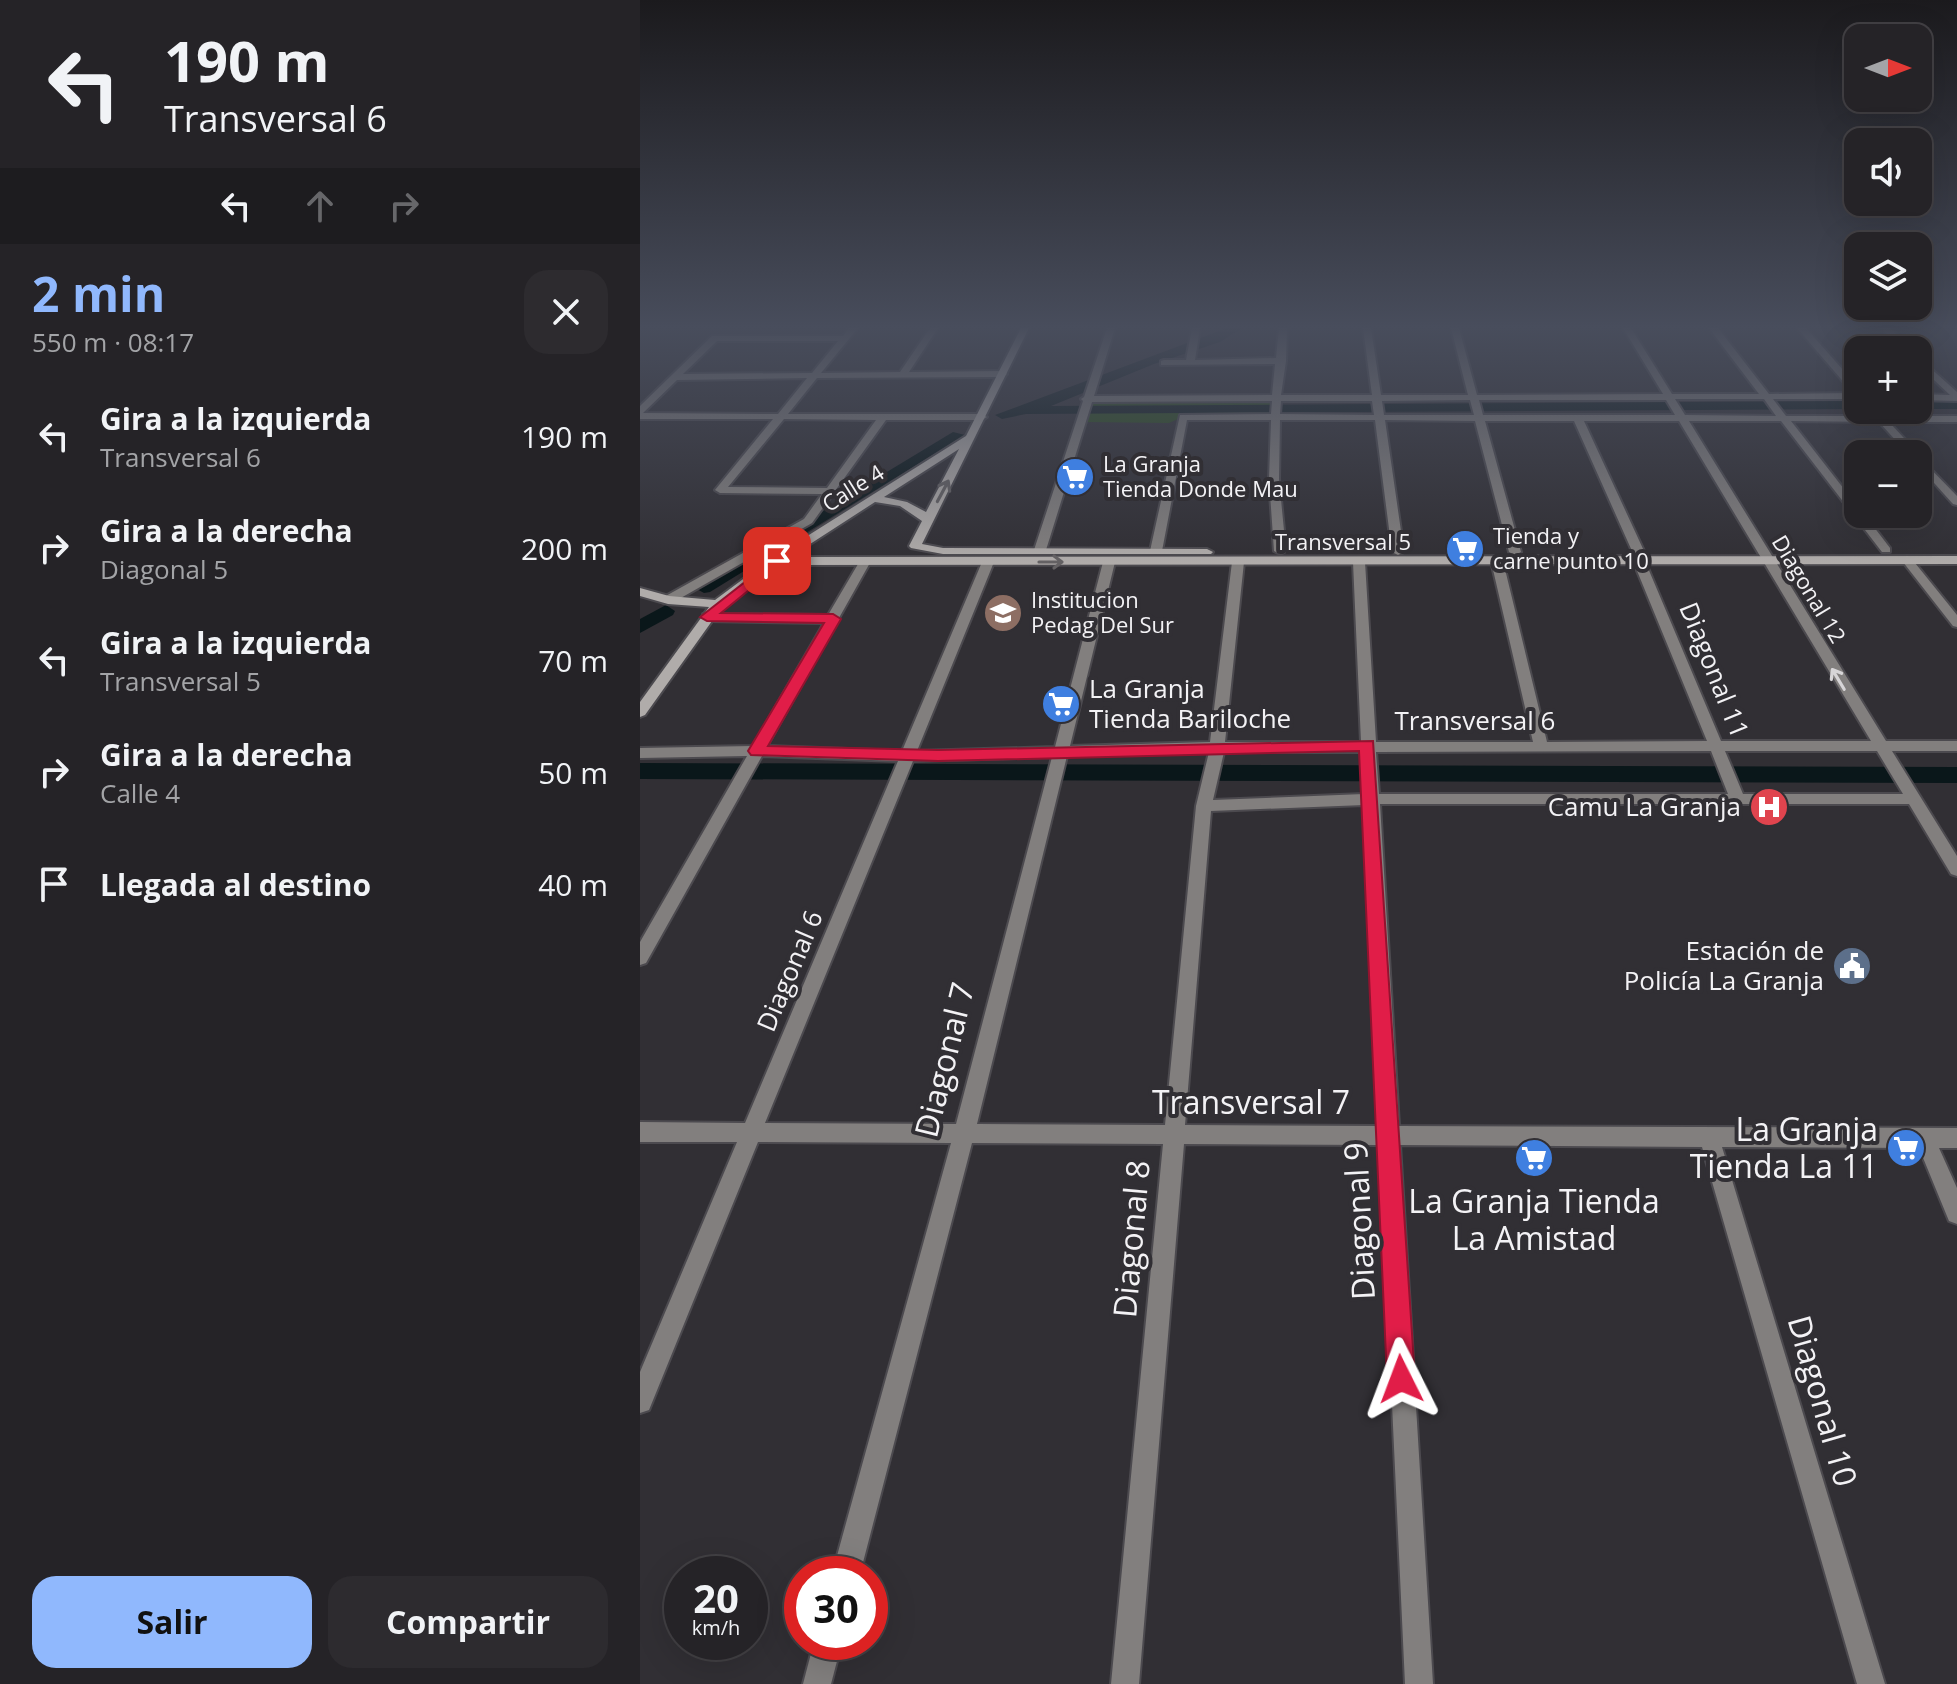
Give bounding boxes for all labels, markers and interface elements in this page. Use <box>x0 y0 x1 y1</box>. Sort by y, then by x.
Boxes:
text: 190 m <box>164 22 330 98</box>
north arrow <box>1844 24 1932 112</box>
map controls <box>1844 24 1932 528</box>
icon: left <box>32 32 136 136</box>
text: Transversal 6 <box>164 94 387 143</box>
button: sound <box>1844 128 1932 216</box>
icon: left <box>214 184 258 228</box>
icon: ahead <box>298 184 342 228</box>
icon: right <box>382 184 426 228</box>
button: layers <box>1844 232 1932 320</box>
text: 2 min <box>32 261 165 326</box>
button: close <box>524 270 608 354</box>
text: 550 m · 08:17 <box>32 324 194 360</box>
button: + <box>1844 336 1932 424</box>
text: Gira a la izquierda <box>100 398 372 439</box>
icon: left <box>32 414 76 458</box>
text: 190 m <box>521 416 608 457</box>
text: Transversal 6 <box>100 439 261 475</box>
button: − <box>1844 440 1932 528</box>
place label: La Granja Tienda Donde Mau <box>1103 448 1298 503</box>
street label: Calle 4 <box>816 456 890 518</box>
supermarket icon: La Granja Tienda Donde Mau <box>1054 456 1096 498</box>
one-way arrow <box>936 480 952 504</box>
text: Gira a la derecha <box>100 510 353 551</box>
place label: Tienda y carne punto 10 <box>1493 520 1649 575</box>
icon: right <box>32 526 76 570</box>
street label: Transversal 5 <box>1275 526 1411 556</box>
pin <box>743 527 811 595</box>
text: 200 m <box>521 528 608 569</box>
supermarket icon: Tienda y carne punto 10 <box>1444 528 1486 570</box>
street label: Diagonal 12 <box>1766 529 1854 648</box>
icon: arrive <box>755 539 799 583</box>
text: Diagonal 5 <box>100 551 228 587</box>
one-way arrow <box>1037 554 1064 570</box>
place label: Institucion Pedag Del Sur <box>1031 584 1174 639</box>
school or university icon: Institucion Pedag Del Sur <box>982 592 1024 634</box>
street label: Diagonal 11 <box>1671 597 1758 743</box>
text: Gira a la izquierda <box>100 622 372 663</box>
icon: left <box>32 638 76 682</box>
text: 70 m <box>538 640 608 681</box>
text: Transversal 5 <box>100 663 261 699</box>
one-way arrow <box>1830 668 1846 691</box>
place label: La Granja Tienda Bariloche <box>1089 670 1291 736</box>
supermarket icon: La Granja Tienda Bariloche <box>1040 683 1082 725</box>
street label: Transversal 6 <box>1395 702 1555 738</box>
text: Gira a la derecha <box>100 734 353 775</box>
icon: right <box>32 750 76 794</box>
text: 50 m <box>538 752 608 793</box>
text: Calle 4 <box>100 775 180 811</box>
hospital icon: Camu La Granja <box>1748 786 1790 828</box>
place label: Camu La Granja <box>1548 788 1741 824</box>
icon: arrive <box>32 862 76 906</box>
text: Llegada al destino <box>100 864 371 905</box>
text: 40 m <box>538 864 608 905</box>
street label: Diagonal 6 <box>747 905 831 1037</box>
place label: Estación de Policía La Granja <box>1624 932 1824 998</box>
public building icon: Estación de Policía La Granja <box>1831 945 1873 987</box>
street label: Diagonal 7 <box>904 978 983 1141</box>
street label: Transversal 7 <box>1152 1080 1350 1123</box>
place label: La Granja Tienda La 11 <box>1690 1107 1878 1187</box>
supermarket icon: La Granja Tienda La 11 <box>1885 1127 1927 1169</box>
supermarket icon: La Granja Tienda La Amistad <box>1513 1137 1555 1179</box>
street label: Diagonal 9 <box>1333 1141 1384 1301</box>
street label: Diagonal 8 <box>1102 1158 1159 1319</box>
place label: La Granja Tienda La Amistad <box>1408 1179 1660 1259</box>
street label: Diagonal 10 <box>1779 1310 1868 1491</box>
position arrow <box>1359 1337 1443 1421</box>
speed limit sign: 30 <box>784 1556 888 1660</box>
text: 20 <box>693 1570 739 1625</box>
button: Salir <box>32 1576 312 1668</box>
button: Compartir <box>328 1576 608 1668</box>
text: km/h <box>692 1614 740 1641</box>

